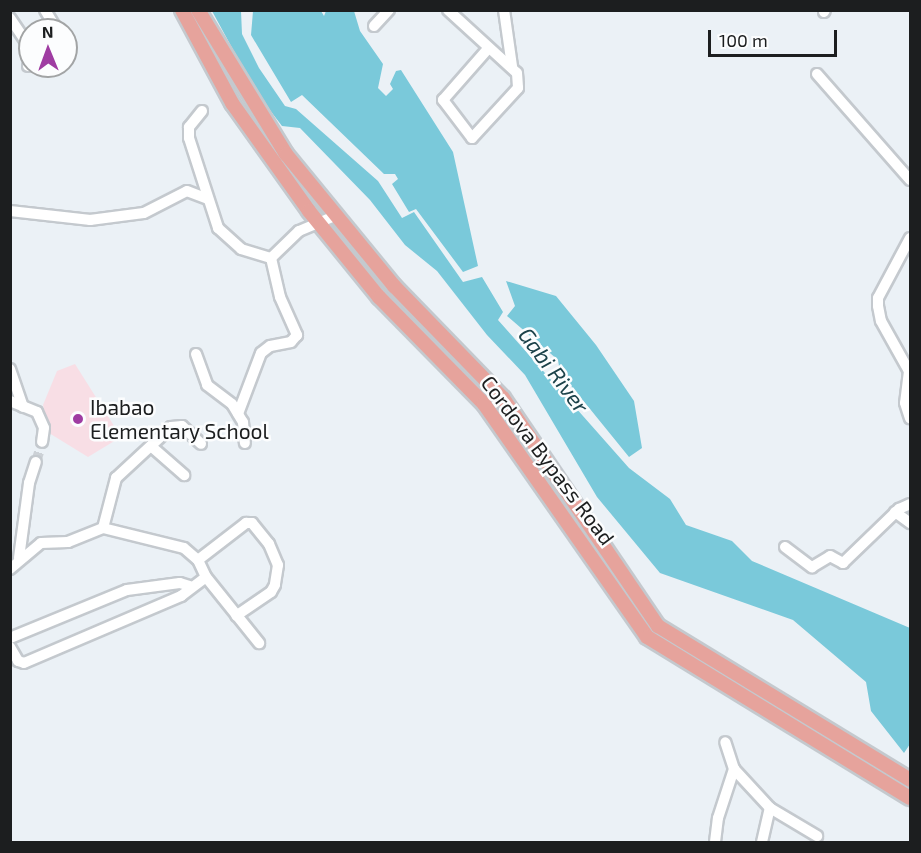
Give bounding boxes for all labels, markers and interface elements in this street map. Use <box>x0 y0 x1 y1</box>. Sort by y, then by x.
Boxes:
north arrow <box>18 18 78 78</box>
scale bar <box>711 18 840 56</box>
text: N <box>42 22 54 41</box>
text: 100 m <box>719 29 768 51</box>
water label: Gabi River <box>513 322 595 418</box>
street label: Cordova Bypass Road <box>476 370 620 550</box>
place label: Ibabao Elementary School <box>90 394 269 444</box>
marker: Ibabao Elementary School <box>71 412 85 426</box>

